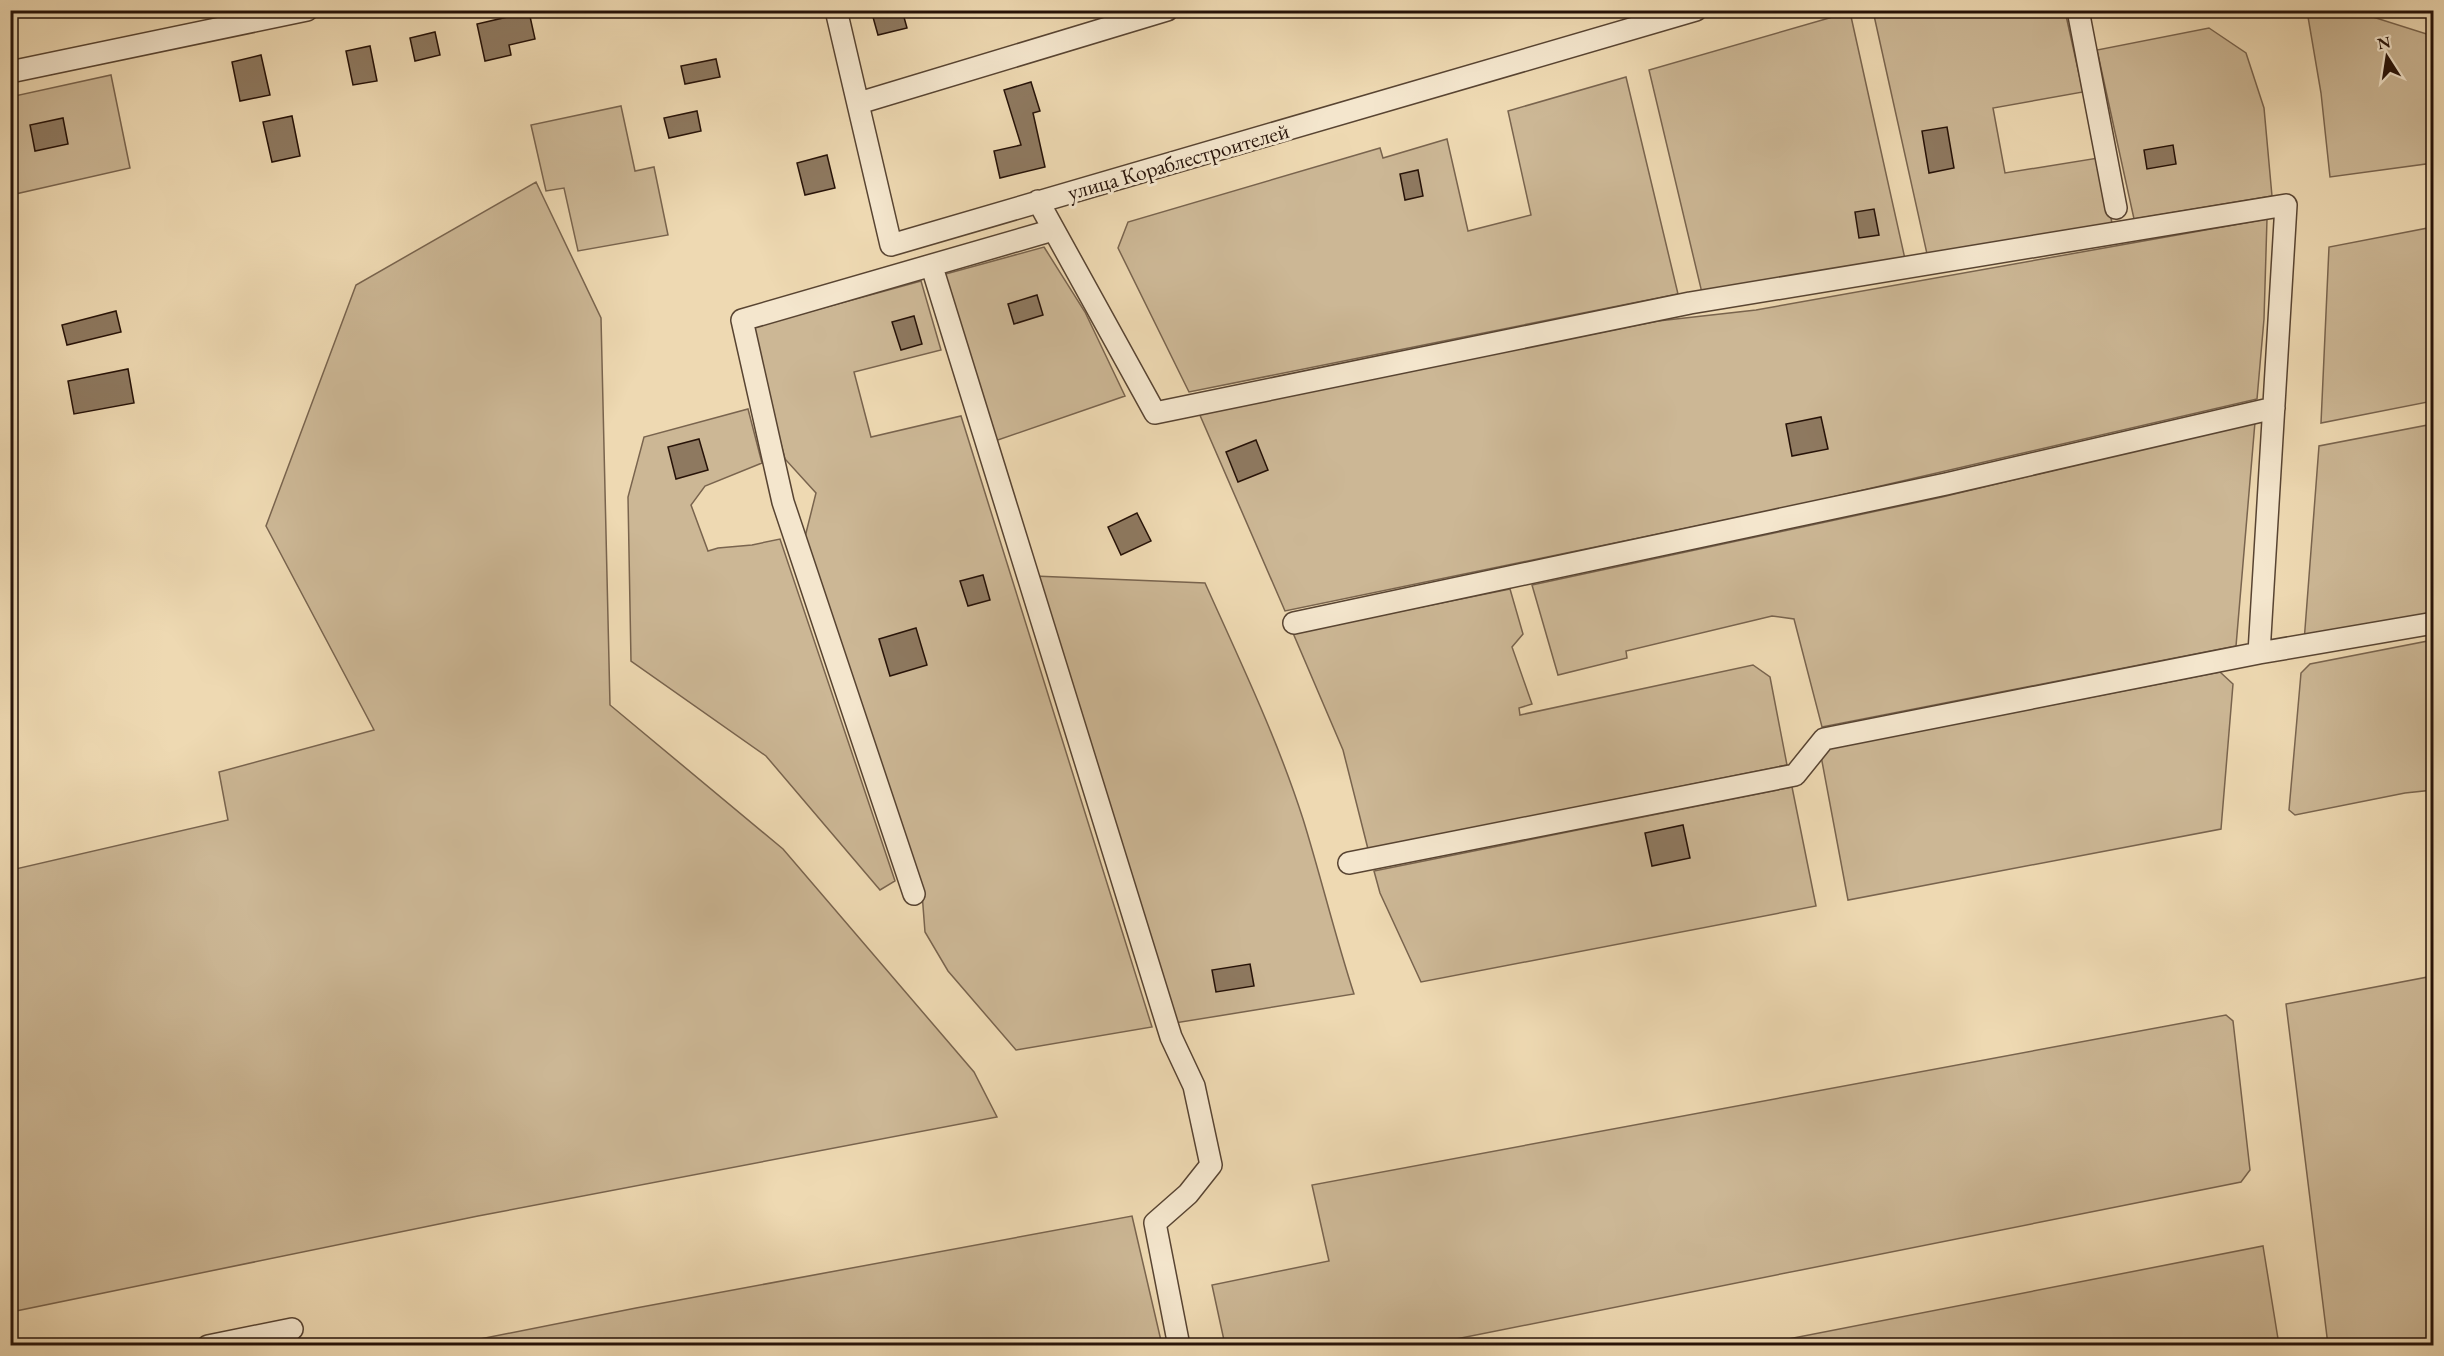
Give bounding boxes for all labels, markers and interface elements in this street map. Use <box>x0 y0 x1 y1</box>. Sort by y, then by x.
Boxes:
north arrow <box>2357 27 2417 87</box>
text: N <box>2375 31 2393 54</box>
street label: улица Кораблестроителей <box>1064 116 1293 207</box>

